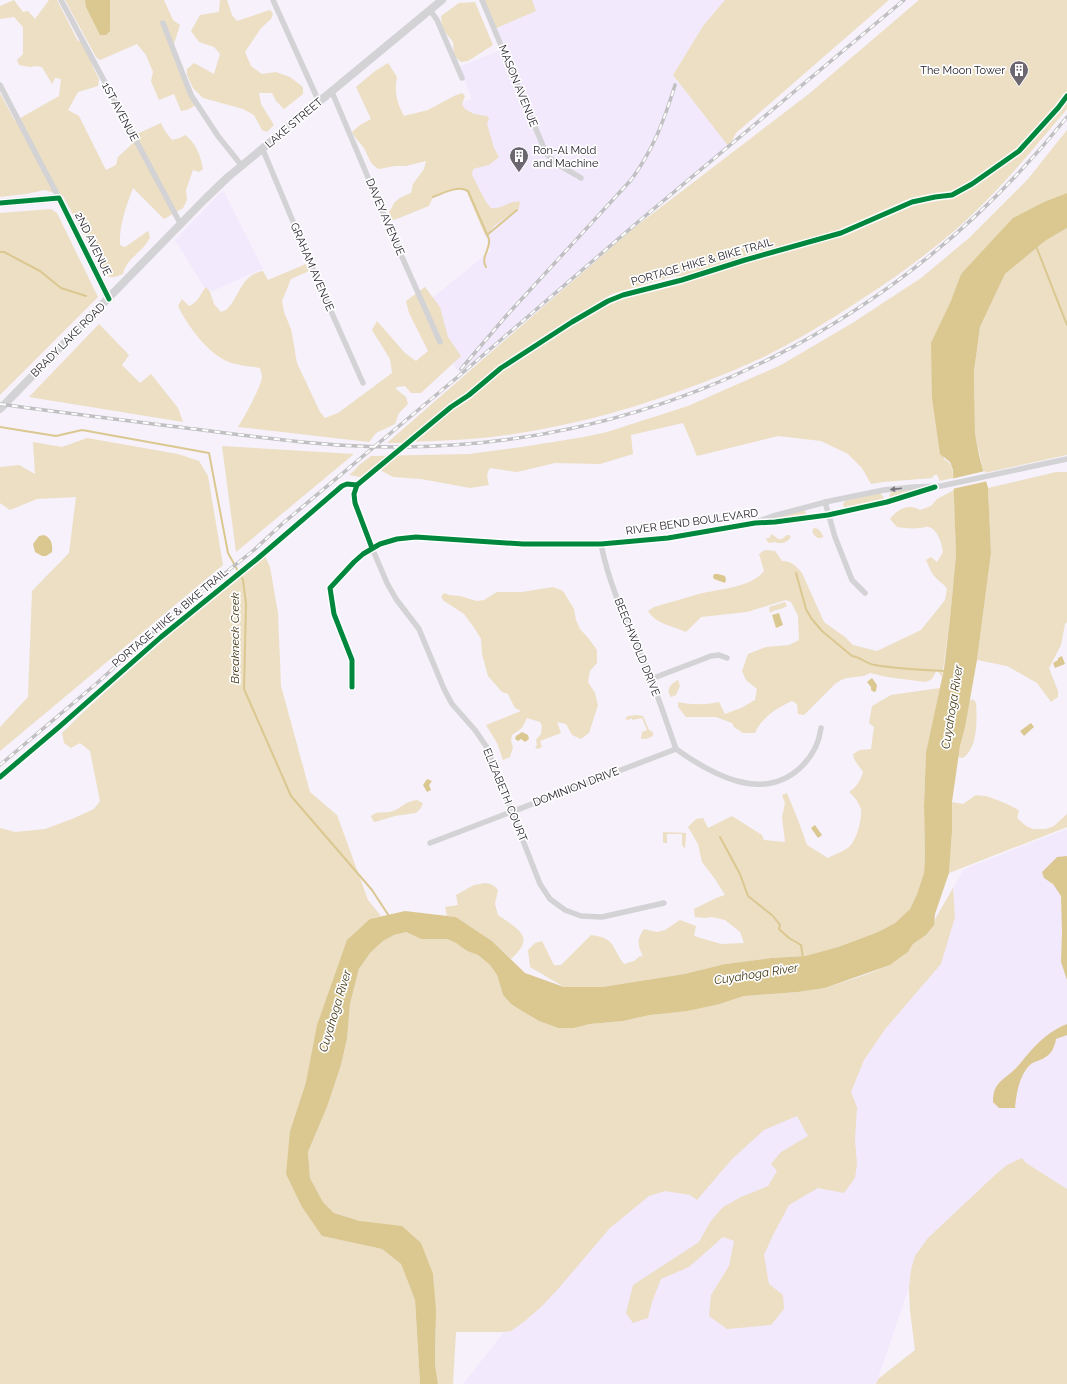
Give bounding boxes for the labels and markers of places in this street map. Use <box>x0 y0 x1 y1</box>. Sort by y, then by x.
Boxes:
building icon: The Moon Tower <box>1008 59 1030 87</box>
place label: The Moon Tower <box>920 64 1005 77</box>
place label: Ron-Al Mold and Machine <box>533 144 599 170</box>
building icon: Ron-Al Mold and Machine <box>508 145 530 173</box>

